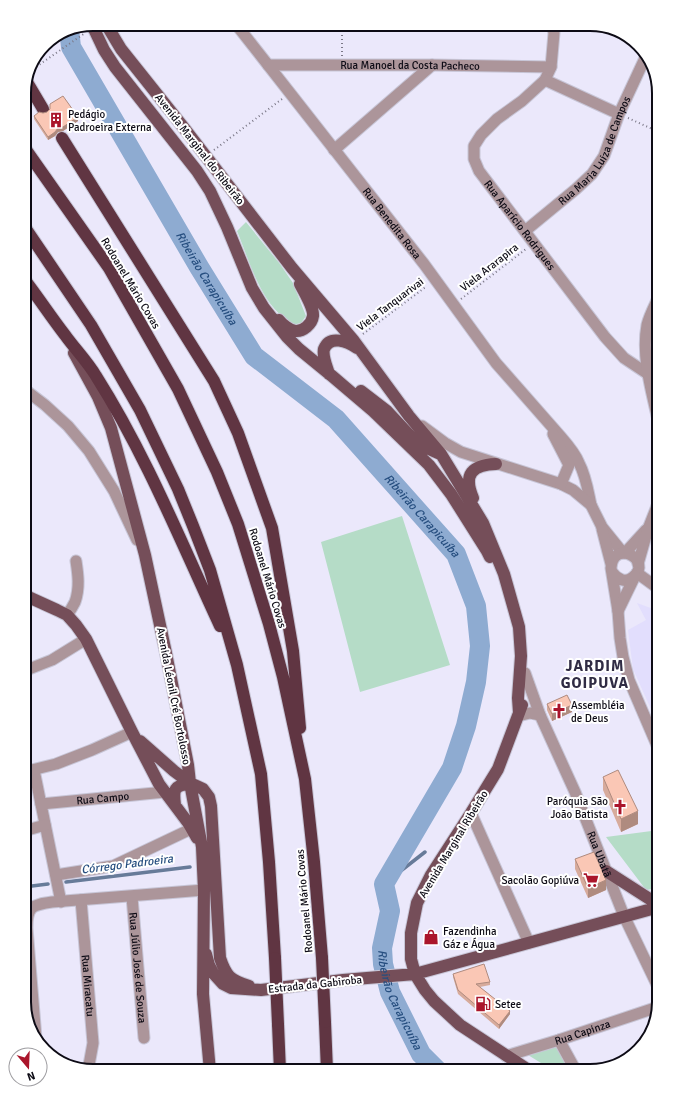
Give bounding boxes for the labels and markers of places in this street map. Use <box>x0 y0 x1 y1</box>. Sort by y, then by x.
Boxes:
place label: Pedágio Padroeira Externa <box>68 108 152 134</box>
building icon: Pedágio Padroeira Externa <box>47 111 65 129</box>
place label: Assembléia de Deus <box>571 699 625 725</box>
church icon: Assembléia de Deus <box>550 702 568 720</box>
place label: Paróquia São João Batista <box>547 795 608 821</box>
church icon: Paróquia São João Batista <box>611 798 629 816</box>
supermarket icon: Sacolão Gopiúva <box>582 871 600 889</box>
place label: Sacolão Gopiúva <box>501 874 579 887</box>
place label: Fazendinha Gáz e Água <box>443 925 497 951</box>
shop icon: Fazendinha Gáz e Água <box>422 928 440 946</box>
fuel station icon: Setee <box>474 995 492 1013</box>
place label: Setee <box>495 998 521 1011</box>

